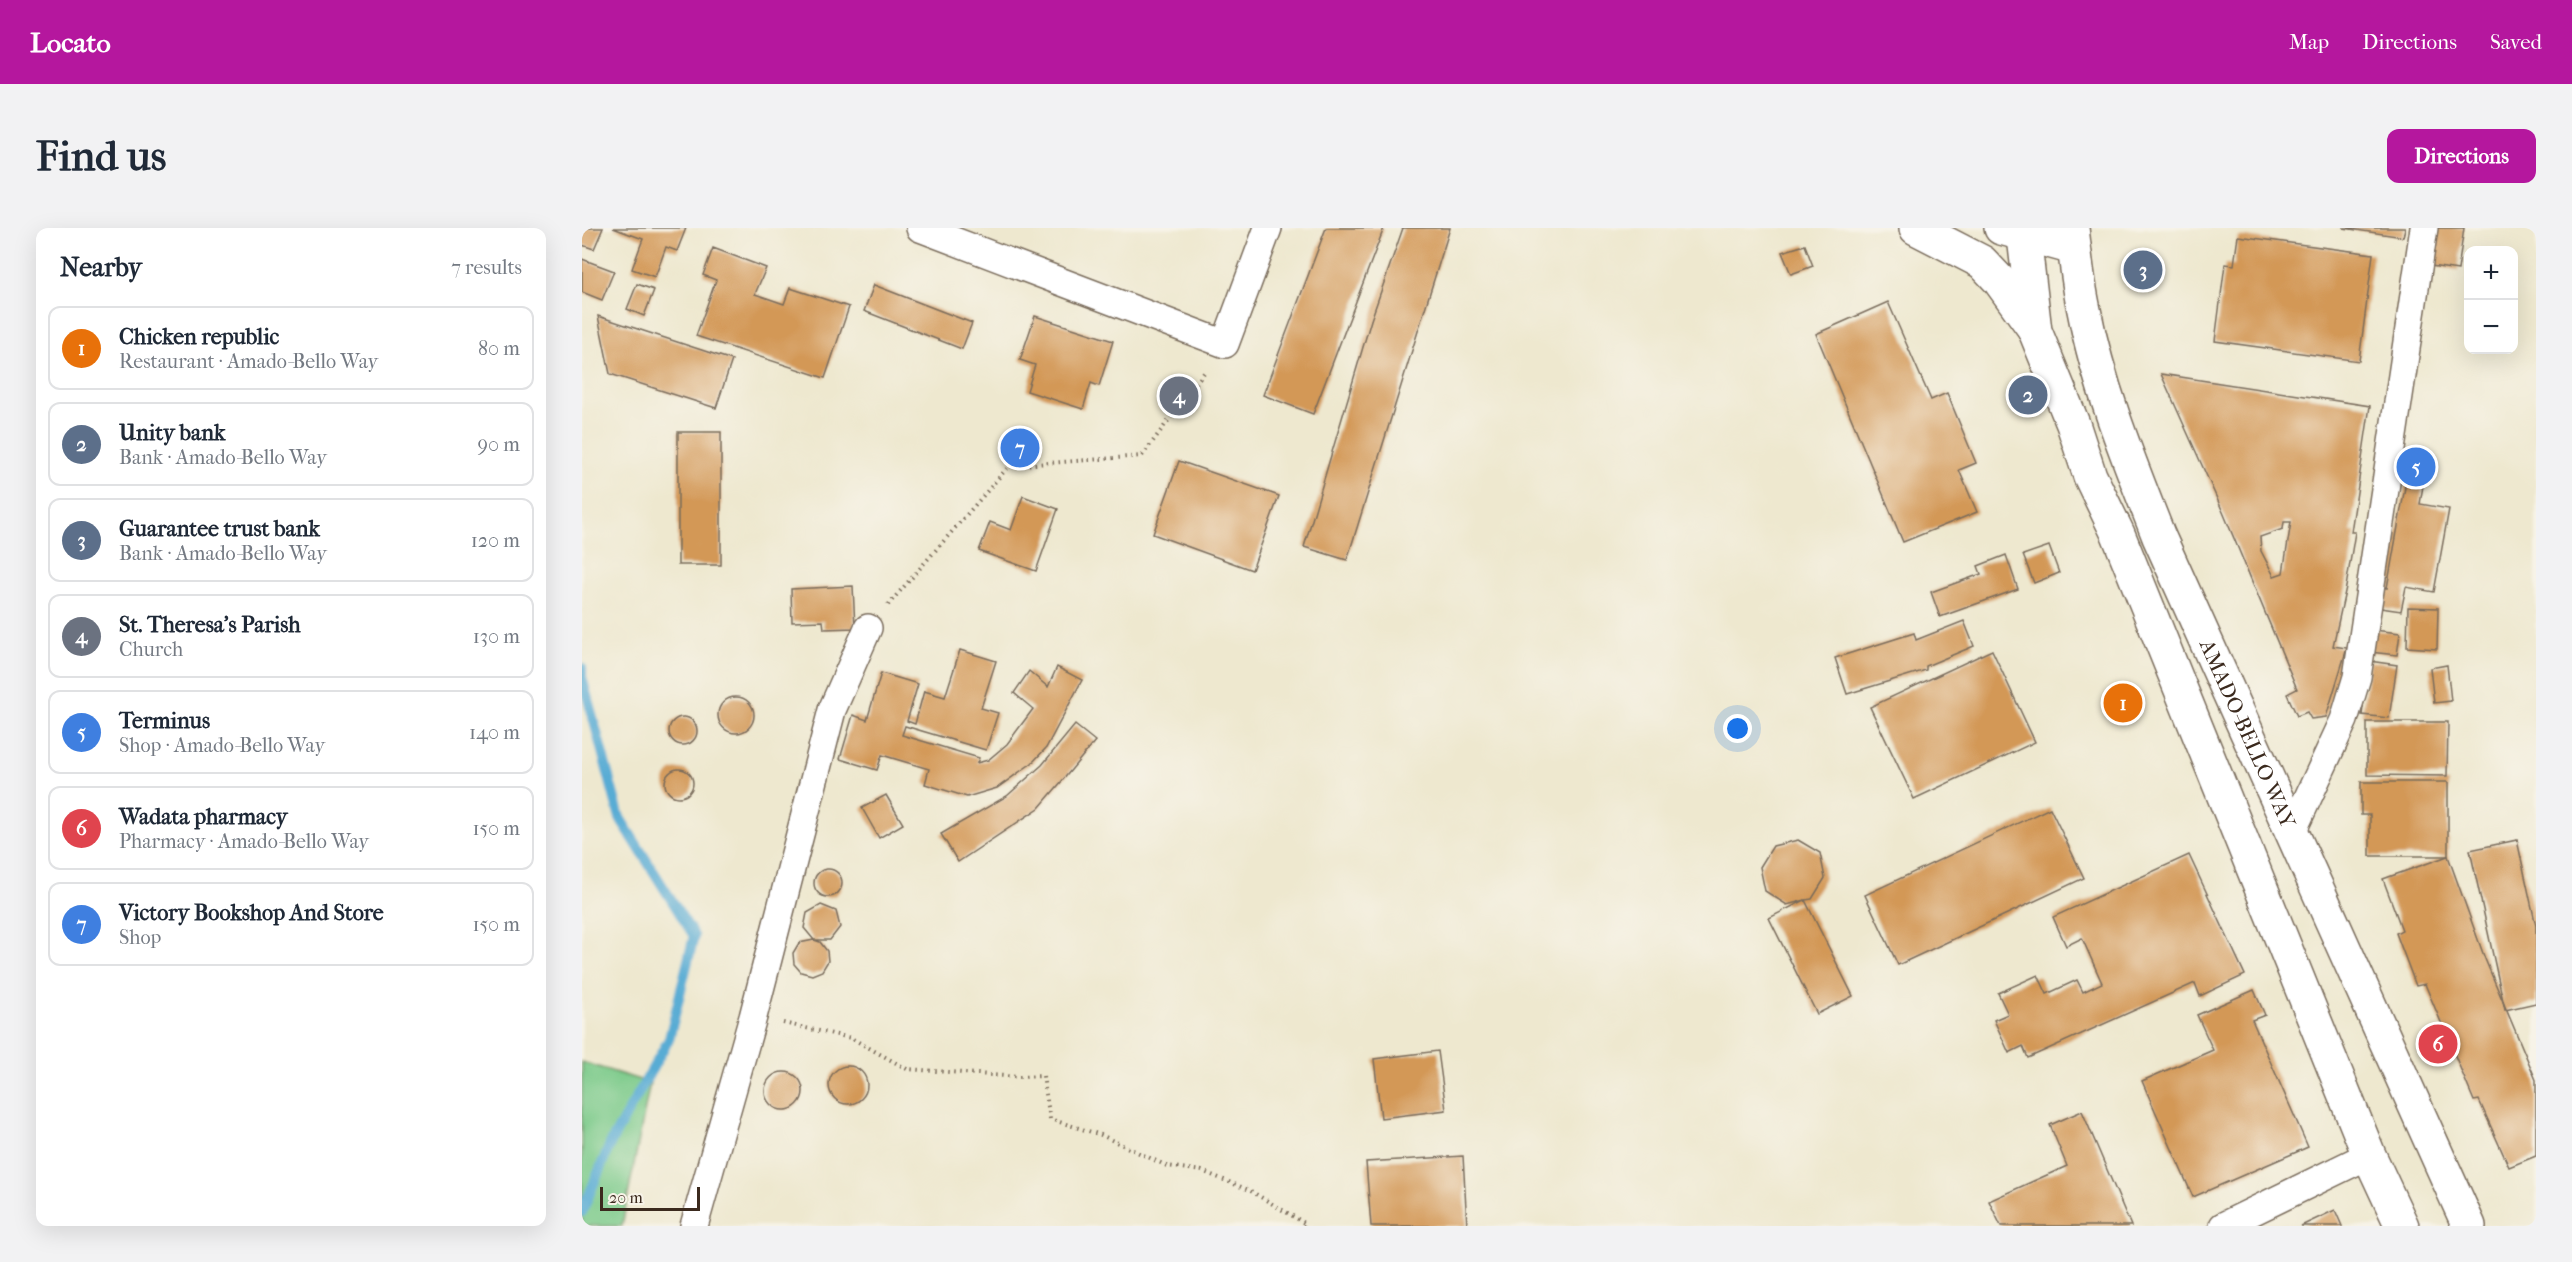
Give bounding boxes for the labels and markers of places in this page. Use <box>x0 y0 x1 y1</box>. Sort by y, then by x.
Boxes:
pin: 3 <box>2124 248 2162 292</box>
pin: 2 <box>2008 372 2048 418</box>
pin: 4 <box>1160 374 1198 418</box>
pin: 7 <box>1000 426 1040 470</box>
pin: 5 <box>2396 444 2436 490</box>
pin: 1 <box>2104 680 2142 726</box>
pin: 6 <box>2418 1022 2458 1066</box>

